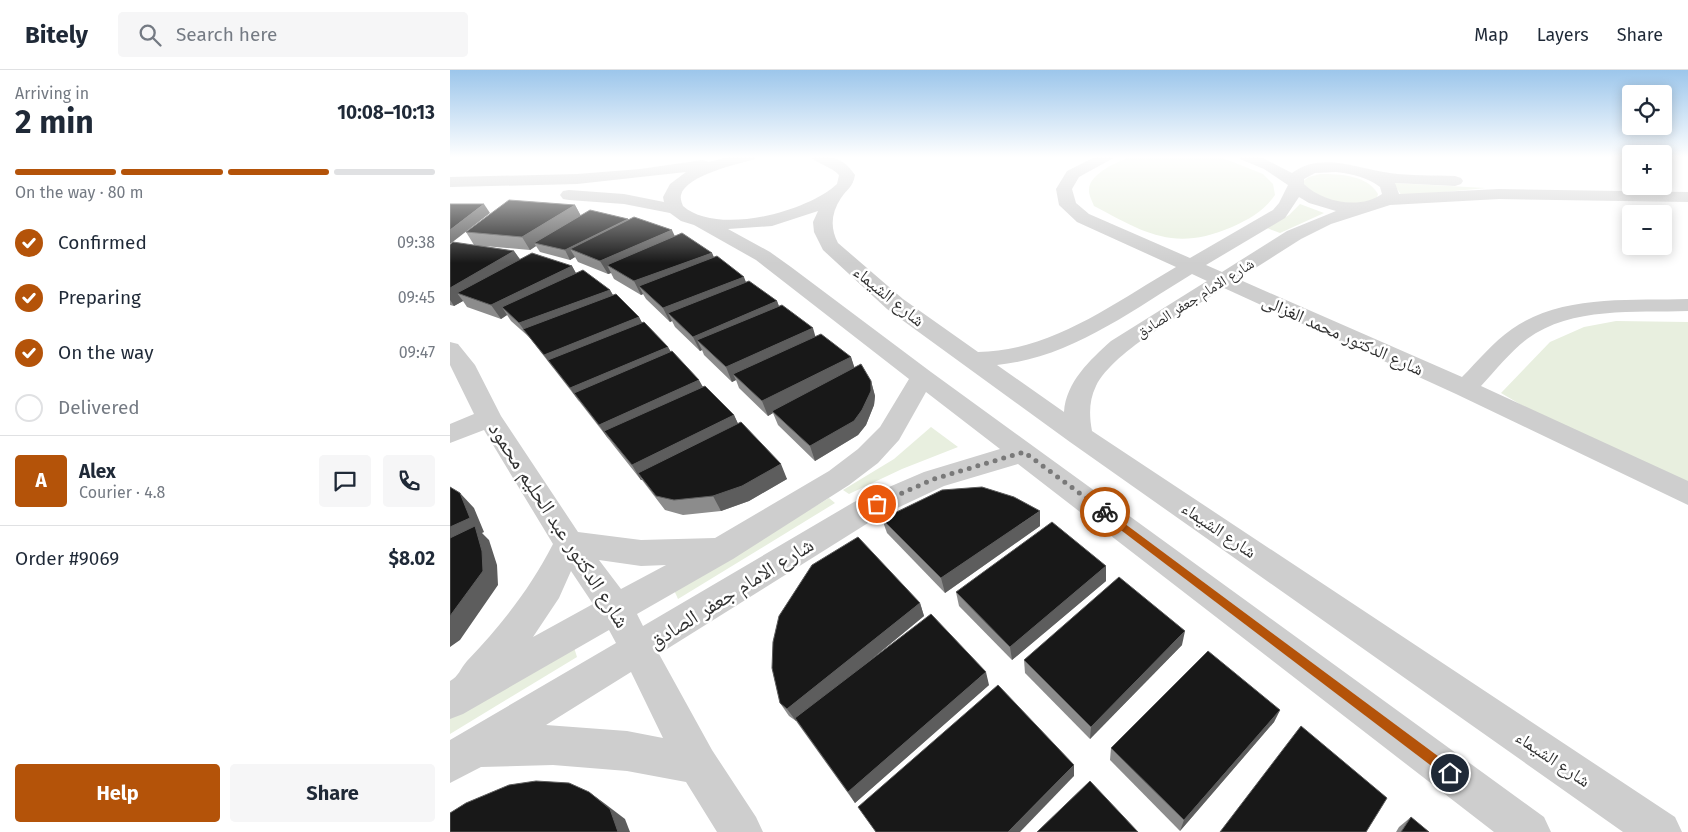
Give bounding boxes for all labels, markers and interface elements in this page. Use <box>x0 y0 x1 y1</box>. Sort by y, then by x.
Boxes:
search box <box>118 12 468 57</box>
text: Bitely <box>25 21 88 49</box>
icon: search <box>136 21 164 49</box>
text: Search here <box>176 23 277 46</box>
text: Map <box>1474 24 1509 46</box>
text: Layers <box>1537 24 1589 46</box>
text: Share <box>1617 24 1663 46</box>
text: Arriving in <box>15 84 89 103</box>
map controls <box>1622 85 1672 255</box>
button: locate <box>1622 85 1672 135</box>
text: 10:08–10:13 <box>337 101 435 124</box>
text: 2 min <box>15 103 94 141</box>
button: + <box>1622 145 1672 195</box>
text: On the way · 80 m <box>15 183 143 202</box>
button: − <box>1622 205 1672 255</box>
icon: check <box>15 229 43 257</box>
text: Confirmed <box>58 231 147 254</box>
text: 09:38 <box>397 233 435 252</box>
street label: شارع الامام جعفر الصادق <box>1133 254 1258 342</box>
street label: شارع الشيماء <box>849 261 929 331</box>
icon: check <box>15 284 43 312</box>
text: Preparing <box>58 286 141 309</box>
text: 09:45 <box>398 288 435 307</box>
street label: شارع الدكتور محمد الغزالى <box>1259 290 1427 380</box>
icon: check <box>15 339 43 367</box>
text: On the way <box>58 341 154 364</box>
text: 09:47 <box>399 343 435 362</box>
text: Delivered <box>58 396 140 419</box>
street label: شارع الدكتور عبد الحليم محمود <box>482 417 635 633</box>
button: chat <box>319 455 371 507</box>
button: phone <box>383 455 435 507</box>
text: Alex <box>79 460 116 483</box>
text: A <box>35 469 47 492</box>
text: Courier · 4.8 <box>79 483 165 502</box>
pin <box>856 483 898 525</box>
courier <box>1080 487 1130 537</box>
icon: bag <box>863 490 891 518</box>
street label: شارع الشيماء <box>1177 497 1261 563</box>
icon: bike <box>1091 498 1119 526</box>
street label: شارع الامام جعفر الصادق <box>644 532 819 655</box>
text: Order #9069 <box>15 547 119 570</box>
text: $8.02 <box>389 547 435 570</box>
street label: شارع الشيماء <box>1511 726 1595 792</box>
pin <box>1429 752 1471 794</box>
icon: home <box>1436 759 1464 787</box>
button: Help <box>15 764 220 822</box>
button: Share <box>230 764 435 822</box>

